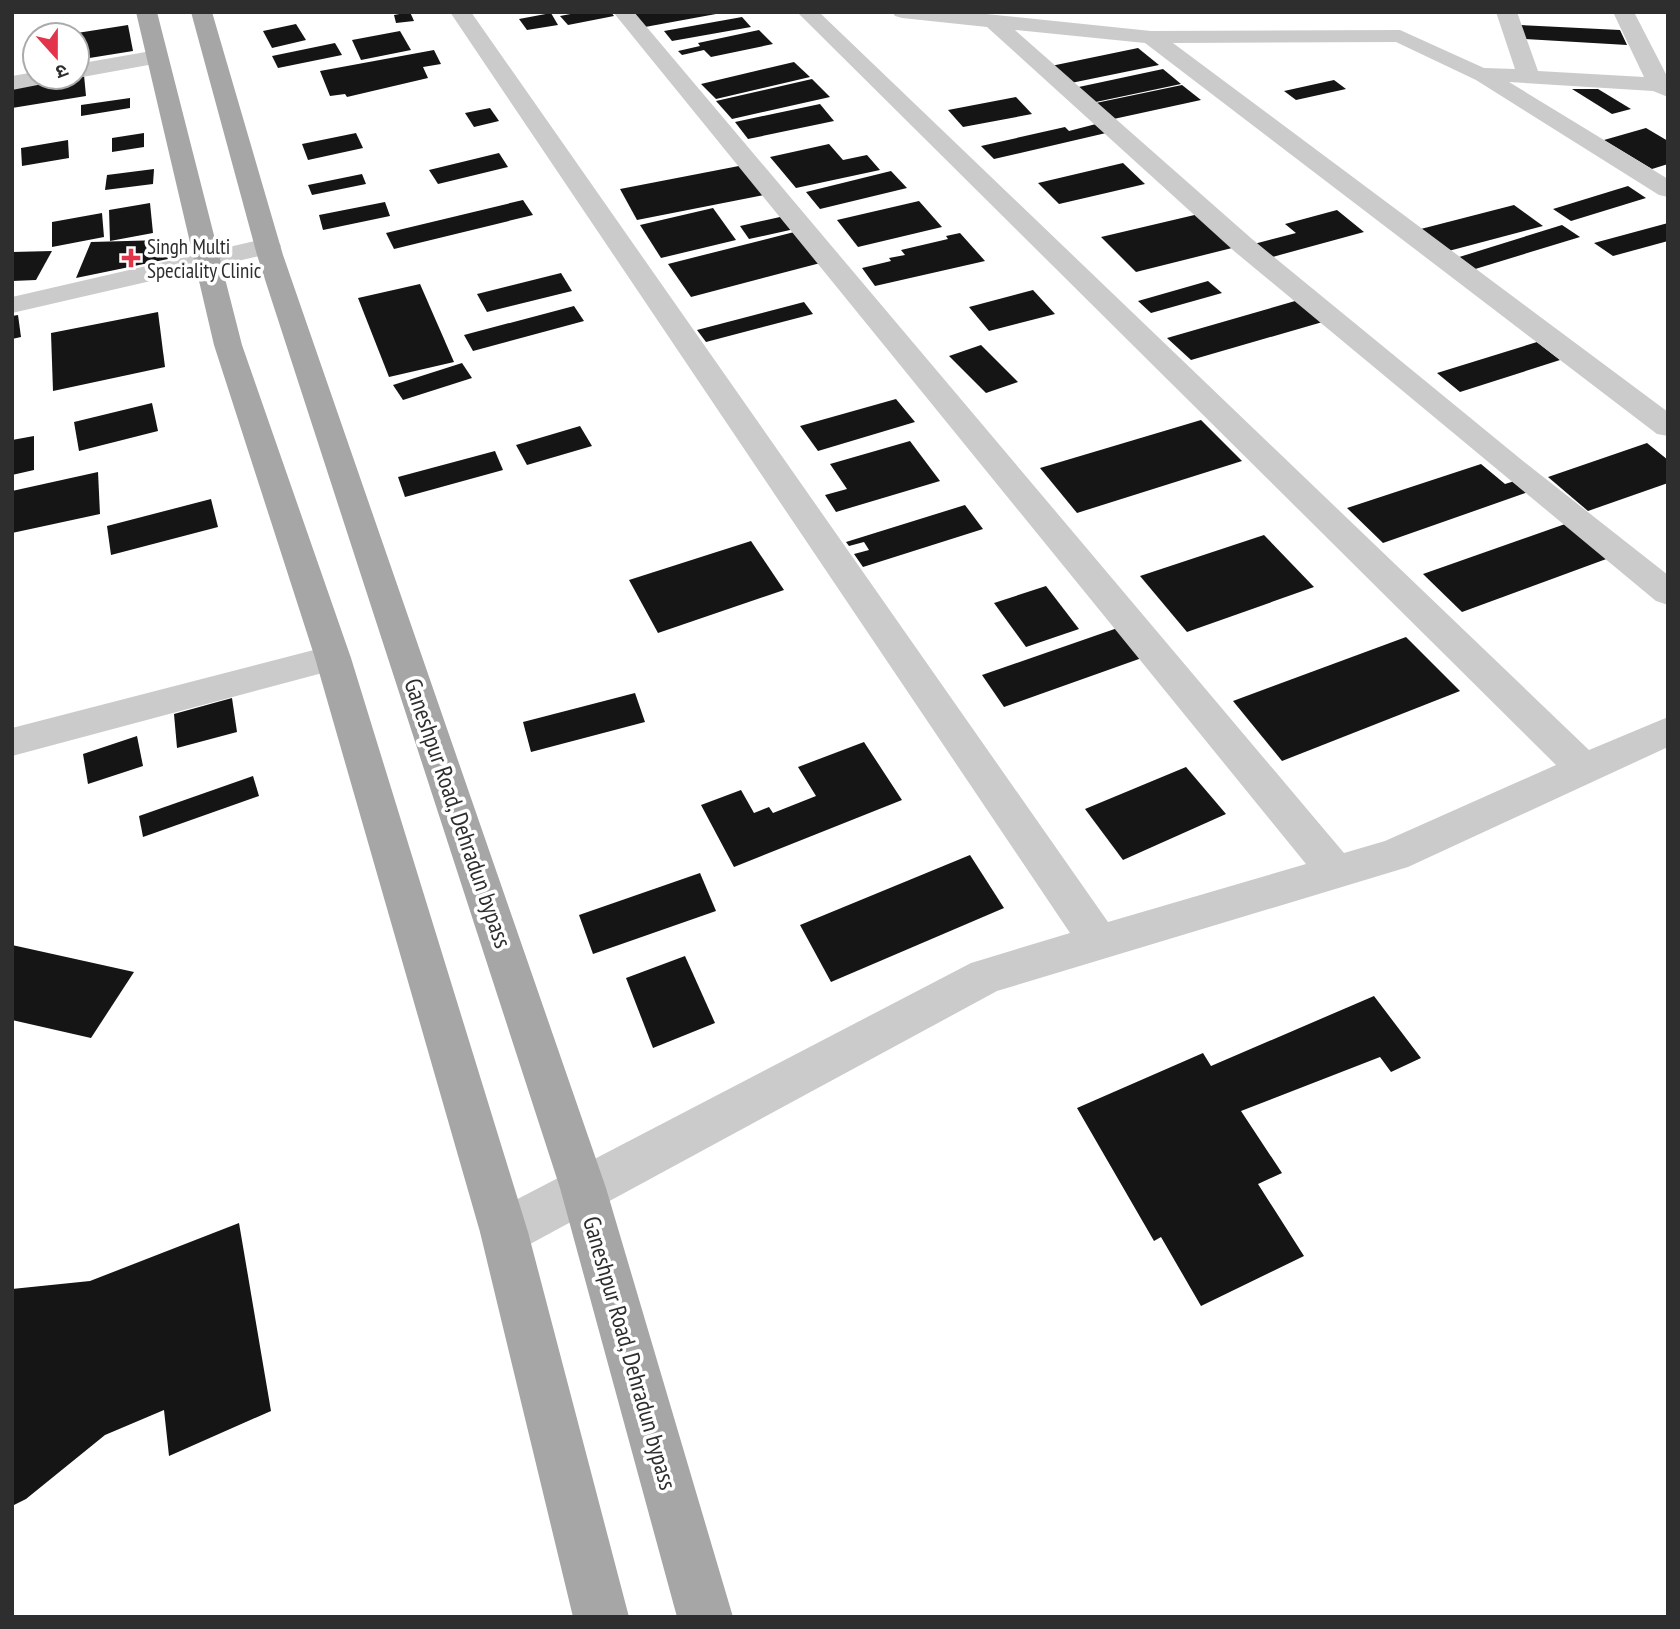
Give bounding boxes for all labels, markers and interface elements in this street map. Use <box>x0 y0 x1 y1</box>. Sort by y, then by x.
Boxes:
north arrow <box>21 21 91 91</box>
text: उ <box>52 59 72 85</box>
place label: Singh Multi Speciality Clinic <box>147 233 262 284</box>
marker: Singh Multi Speciality Clinic <box>121 248 141 268</box>
street label: Ganeshpur Road, Dehradun bypass <box>397 674 519 952</box>
street label: Ganeshpur Road, Dehradun bypass <box>576 1213 684 1493</box>

